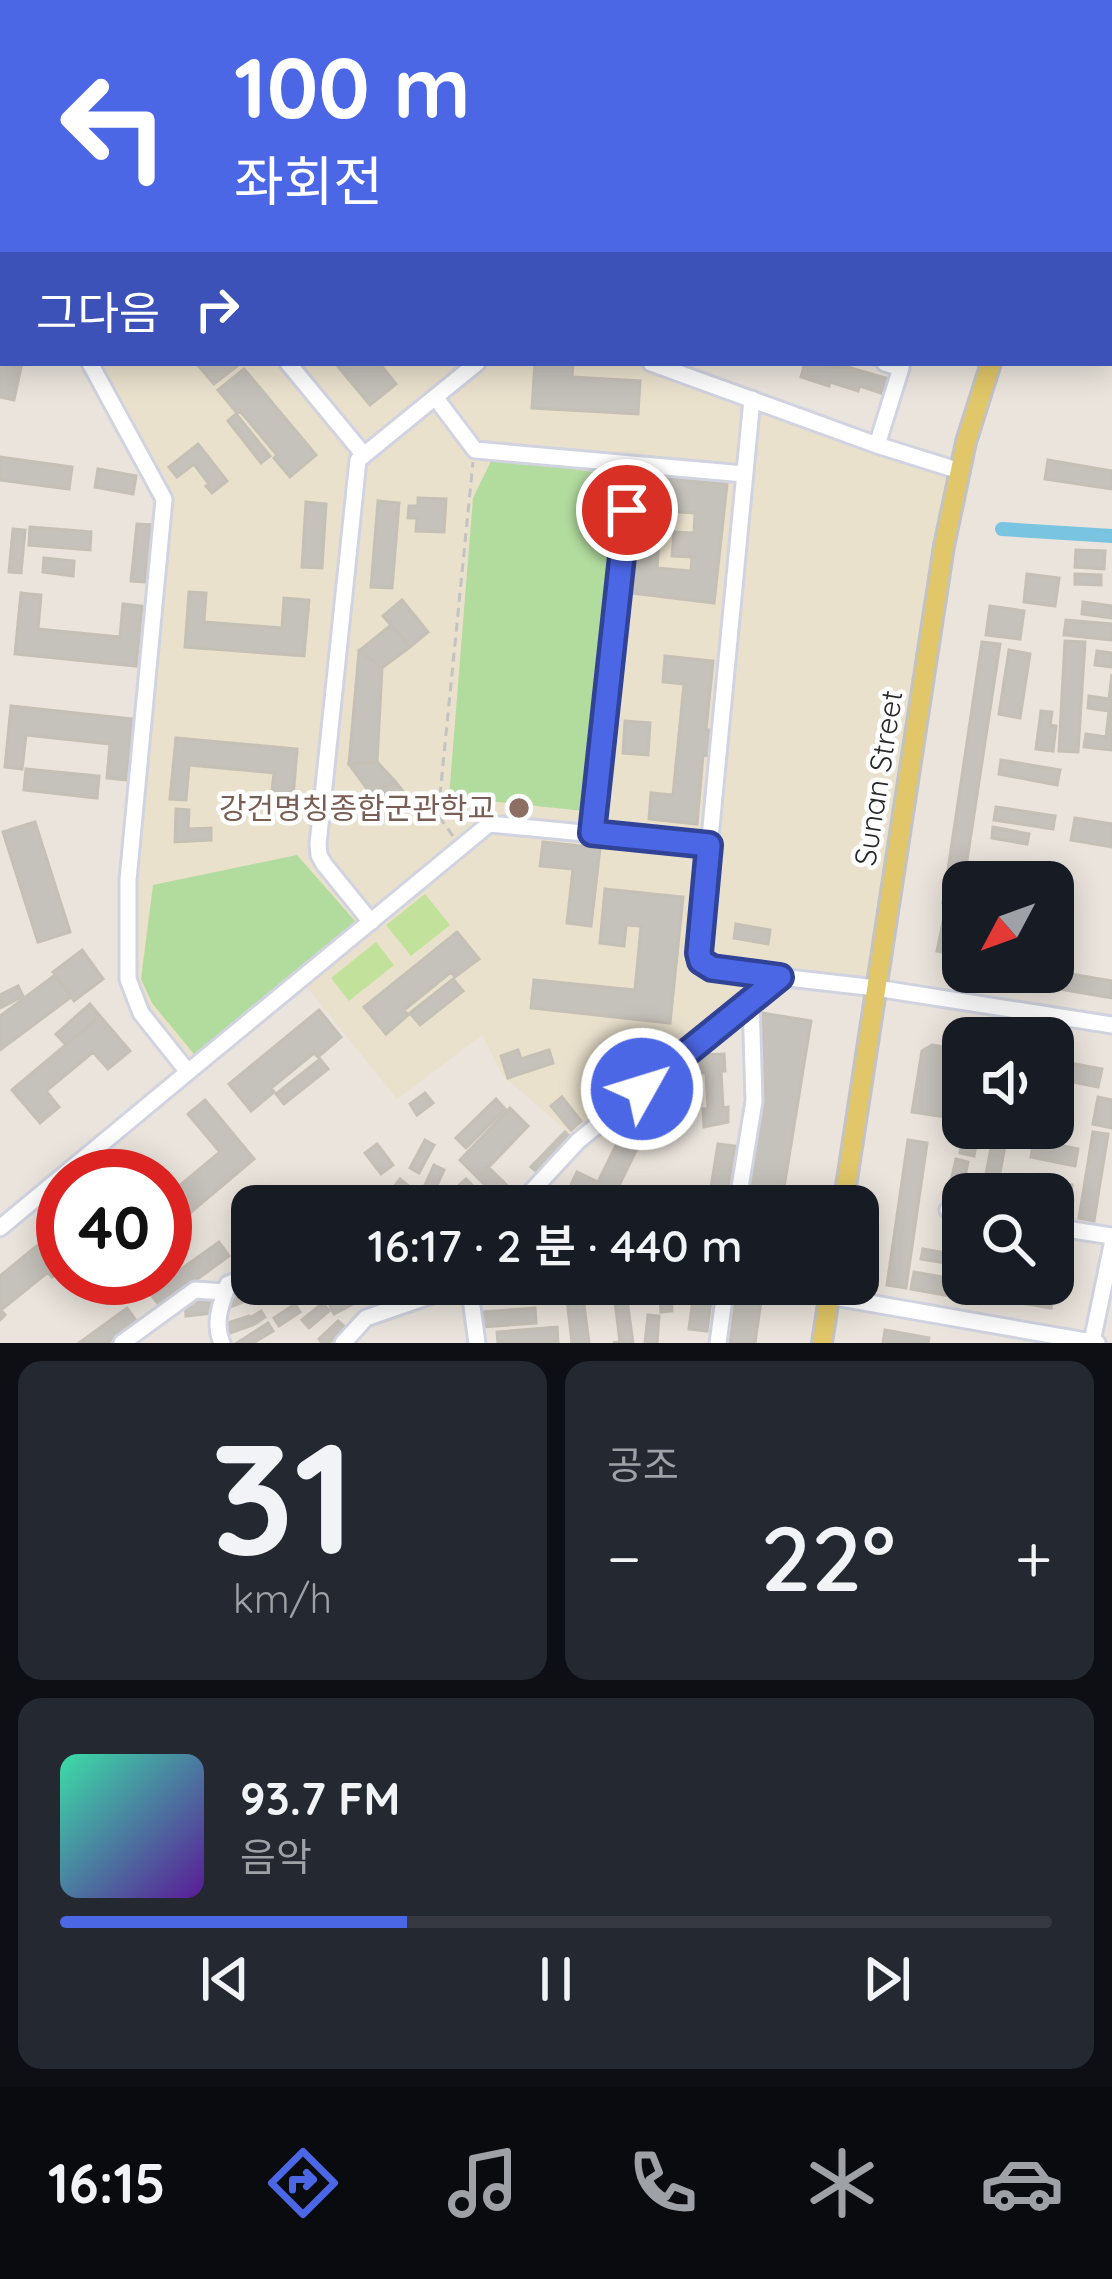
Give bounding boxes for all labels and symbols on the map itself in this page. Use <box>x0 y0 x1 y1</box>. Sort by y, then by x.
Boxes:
pin <box>576 459 678 561</box>
street label: Sunan Street <box>845 688 911 868</box>
place label: 강건명칭종합군관학교 <box>219 789 495 827</box>
marker: 강건명칭종합군관학교 <box>506 795 532 821</box>
north arrow <box>942 861 1074 993</box>
position arrow <box>579 1026 705 1152</box>
speed limit sign: 40 <box>36 1149 192 1305</box>

